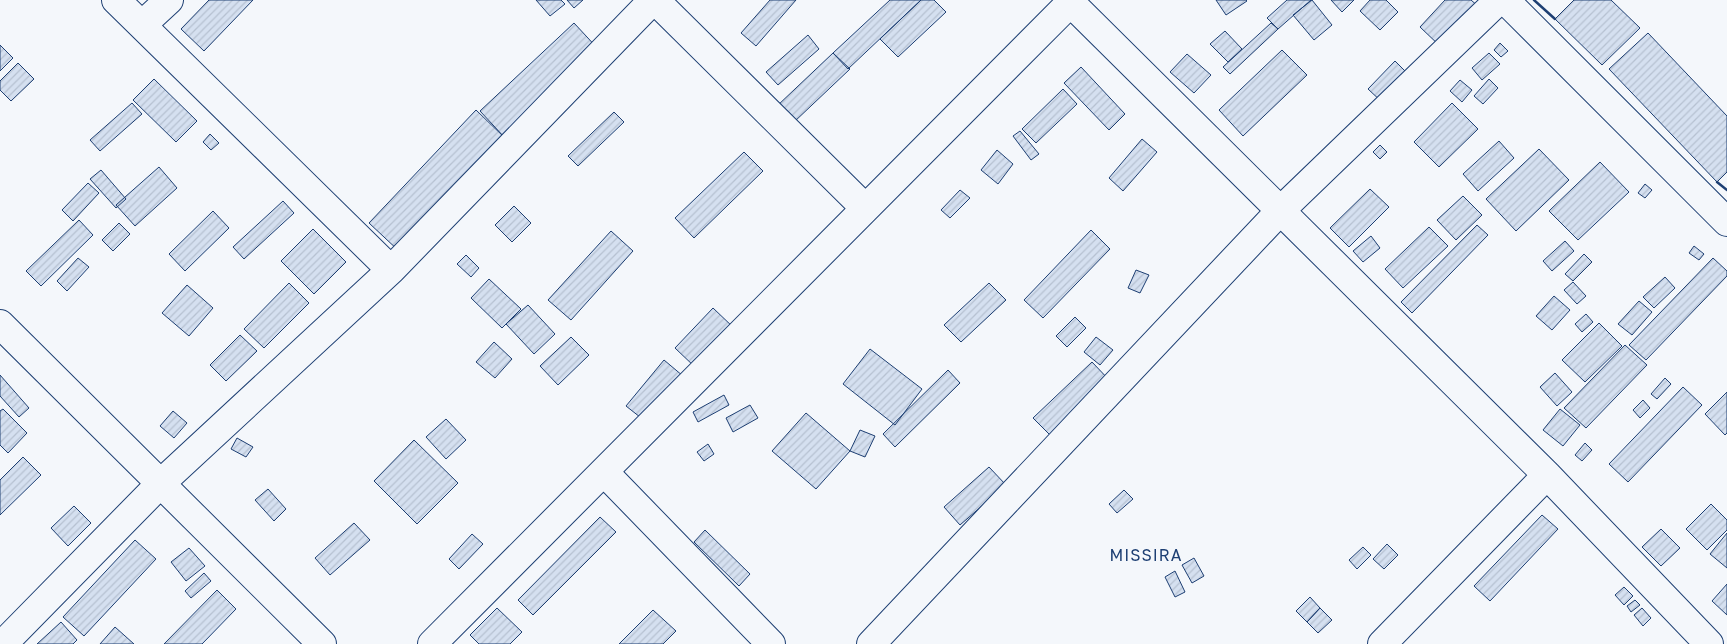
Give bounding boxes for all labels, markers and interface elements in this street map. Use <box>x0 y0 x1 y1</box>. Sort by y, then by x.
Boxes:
district label: MISSIRA <box>1110 545 1182 565</box>

